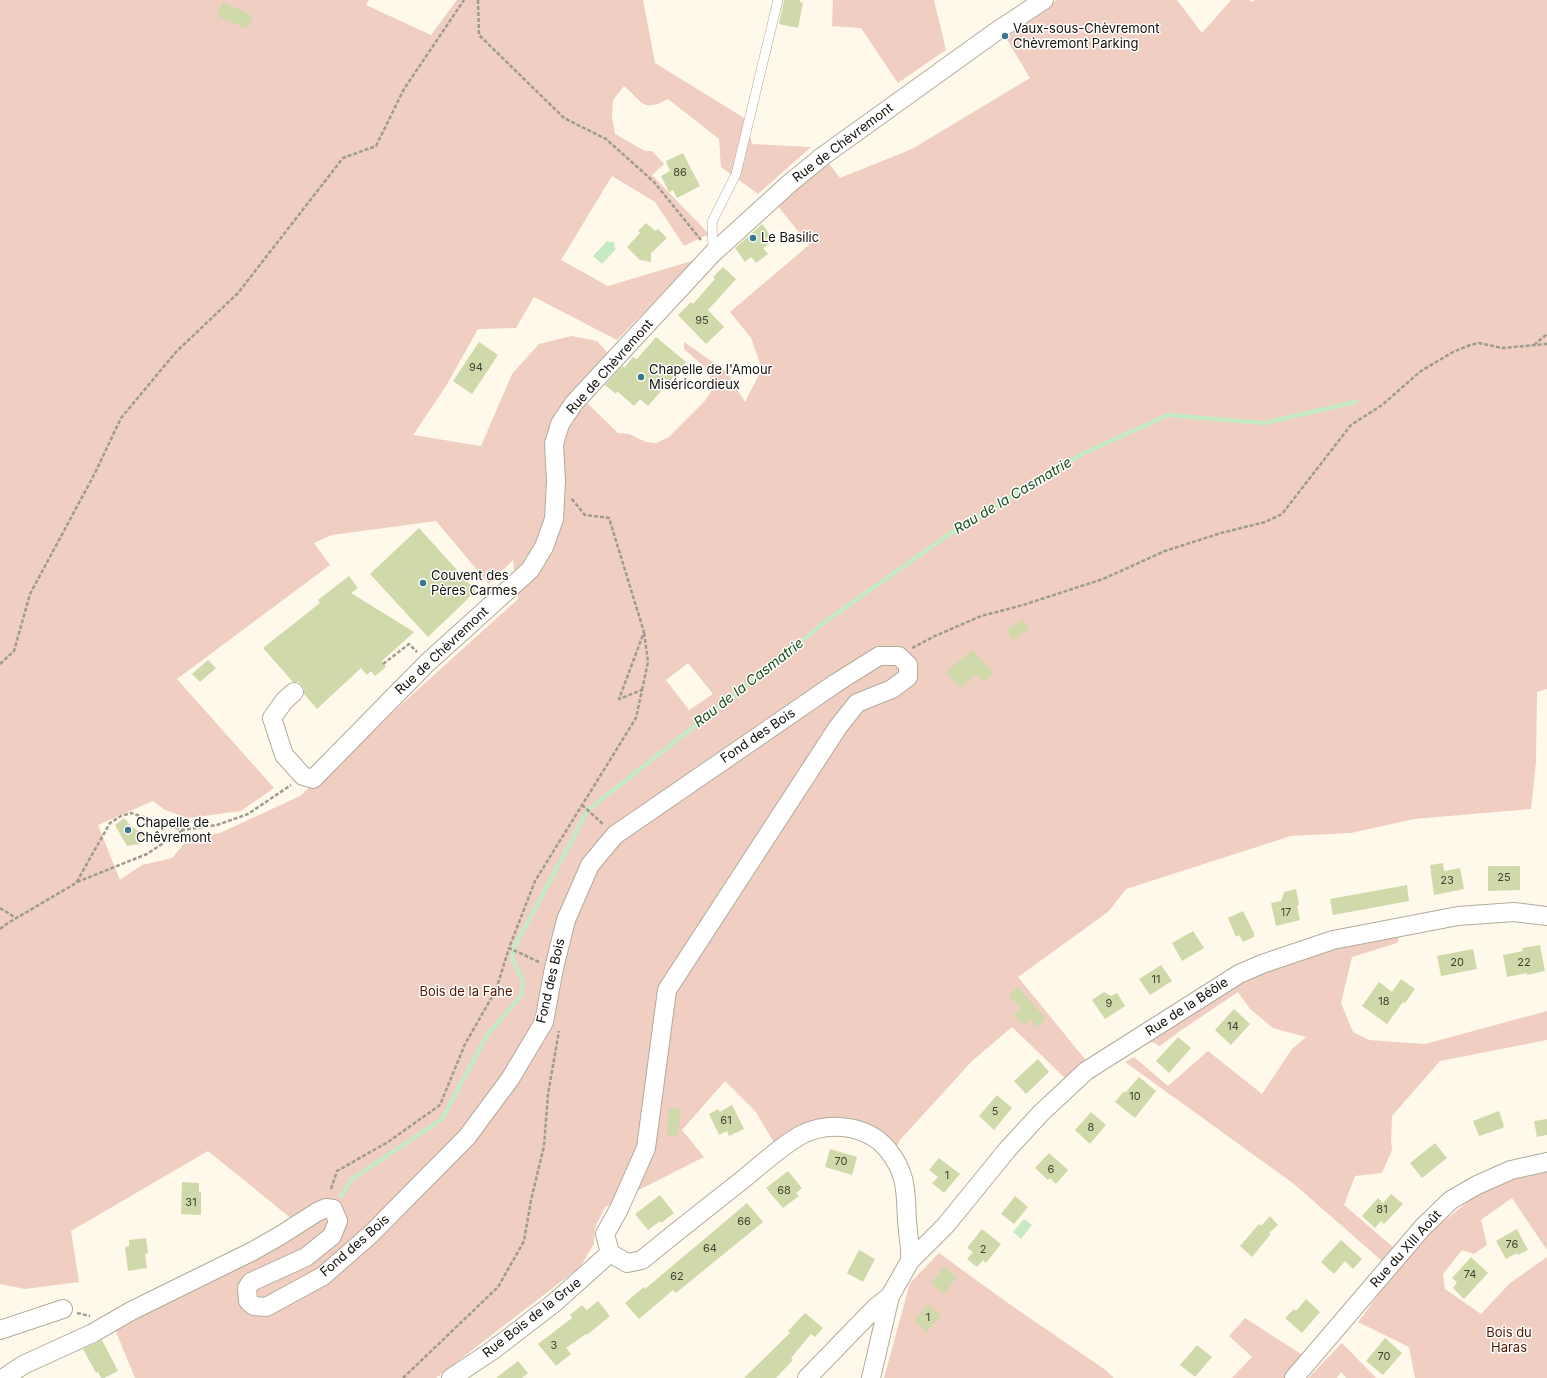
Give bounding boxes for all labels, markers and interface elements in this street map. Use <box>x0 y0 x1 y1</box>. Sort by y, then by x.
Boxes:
place label: Vaux-sous-Chèvremont Chèvremont Parking <box>1013 21 1159 52</box>
marker: Vaux-sous-Chèvremont Chèvremont Parking <box>1000 31 1010 41</box>
street label: Rue de Chèvremont <box>790 100 896 186</box>
house number: 86 <box>673 166 687 180</box>
place label: Le Basilic <box>761 230 819 246</box>
marker: Le Basilic <box>748 233 758 243</box>
house number: 95 <box>695 314 709 328</box>
street label: Rue de Chèvremont <box>563 317 657 417</box>
house number: 94 <box>469 361 483 375</box>
place label: Chapelle de l'Amour Miséricordieux <box>649 362 772 393</box>
marker: Chapelle de l'Amour Miséricordieux <box>636 372 646 382</box>
water label: Rau de la Casmatrie <box>951 454 1075 538</box>
place label: Couvent des Pères Carmes <box>431 568 517 599</box>
marker: Couvent des Pères Carmes <box>418 578 428 588</box>
street label: Rue de Chèvremont <box>392 604 492 698</box>
water label: Rau de la Casmatrie <box>691 635 807 731</box>
street label: Fond des Bois <box>718 705 798 767</box>
place label: Chapelle de Chêvremont <box>136 815 211 846</box>
marker: Chapelle de Chêvremont <box>123 825 133 835</box>
house number: 25 <box>1497 871 1511 885</box>
house number: 23 <box>1440 874 1454 888</box>
house number: 17 <box>1281 906 1291 920</box>
street label: Fond des Bois <box>534 937 568 1025</box>
house number: 20 <box>1450 956 1464 970</box>
house number: 22 <box>1517 956 1531 970</box>
house number: 11 <box>1152 973 1160 987</box>
street label: Rue de la Béôle <box>1143 975 1231 1039</box>
park label: Bois de la Fahe <box>419 984 513 1000</box>
house number: 18 <box>1378 995 1390 1009</box>
house number: 9 <box>1106 997 1112 1011</box>
house number: 14 <box>1227 1020 1239 1034</box>
house number: 10 <box>1129 1090 1141 1104</box>
house number: 5 <box>992 1105 998 1119</box>
house number: 61 <box>720 1114 732 1128</box>
house number: 8 <box>1088 1121 1094 1135</box>
house number: 70 <box>835 1155 847 1169</box>
house number: 6 <box>1048 1163 1054 1177</box>
house number: 1 <box>945 1169 949 1183</box>
house number: 68 <box>777 1184 791 1198</box>
house number: 31 <box>185 1196 197 1210</box>
house number: 81 <box>1376 1203 1388 1217</box>
street label: Rue du XIII Août <box>1367 1207 1445 1291</box>
street label: Fond des Bois <box>317 1212 393 1280</box>
house number: 66 <box>737 1215 751 1229</box>
house number: 76 <box>1506 1238 1518 1252</box>
house number: 64 <box>703 1242 717 1256</box>
house number: 2 <box>980 1243 986 1257</box>
house number: 74 <box>1464 1268 1476 1282</box>
house number: 62 <box>670 1270 684 1284</box>
street label: Rue Bois de la Grue <box>480 1275 584 1361</box>
house number: 1 <box>926 1311 930 1325</box>
park label: Bois du Haras <box>1486 1325 1532 1356</box>
house number: 3 <box>551 1339 557 1353</box>
house number: 70 <box>1378 1350 1390 1364</box>

